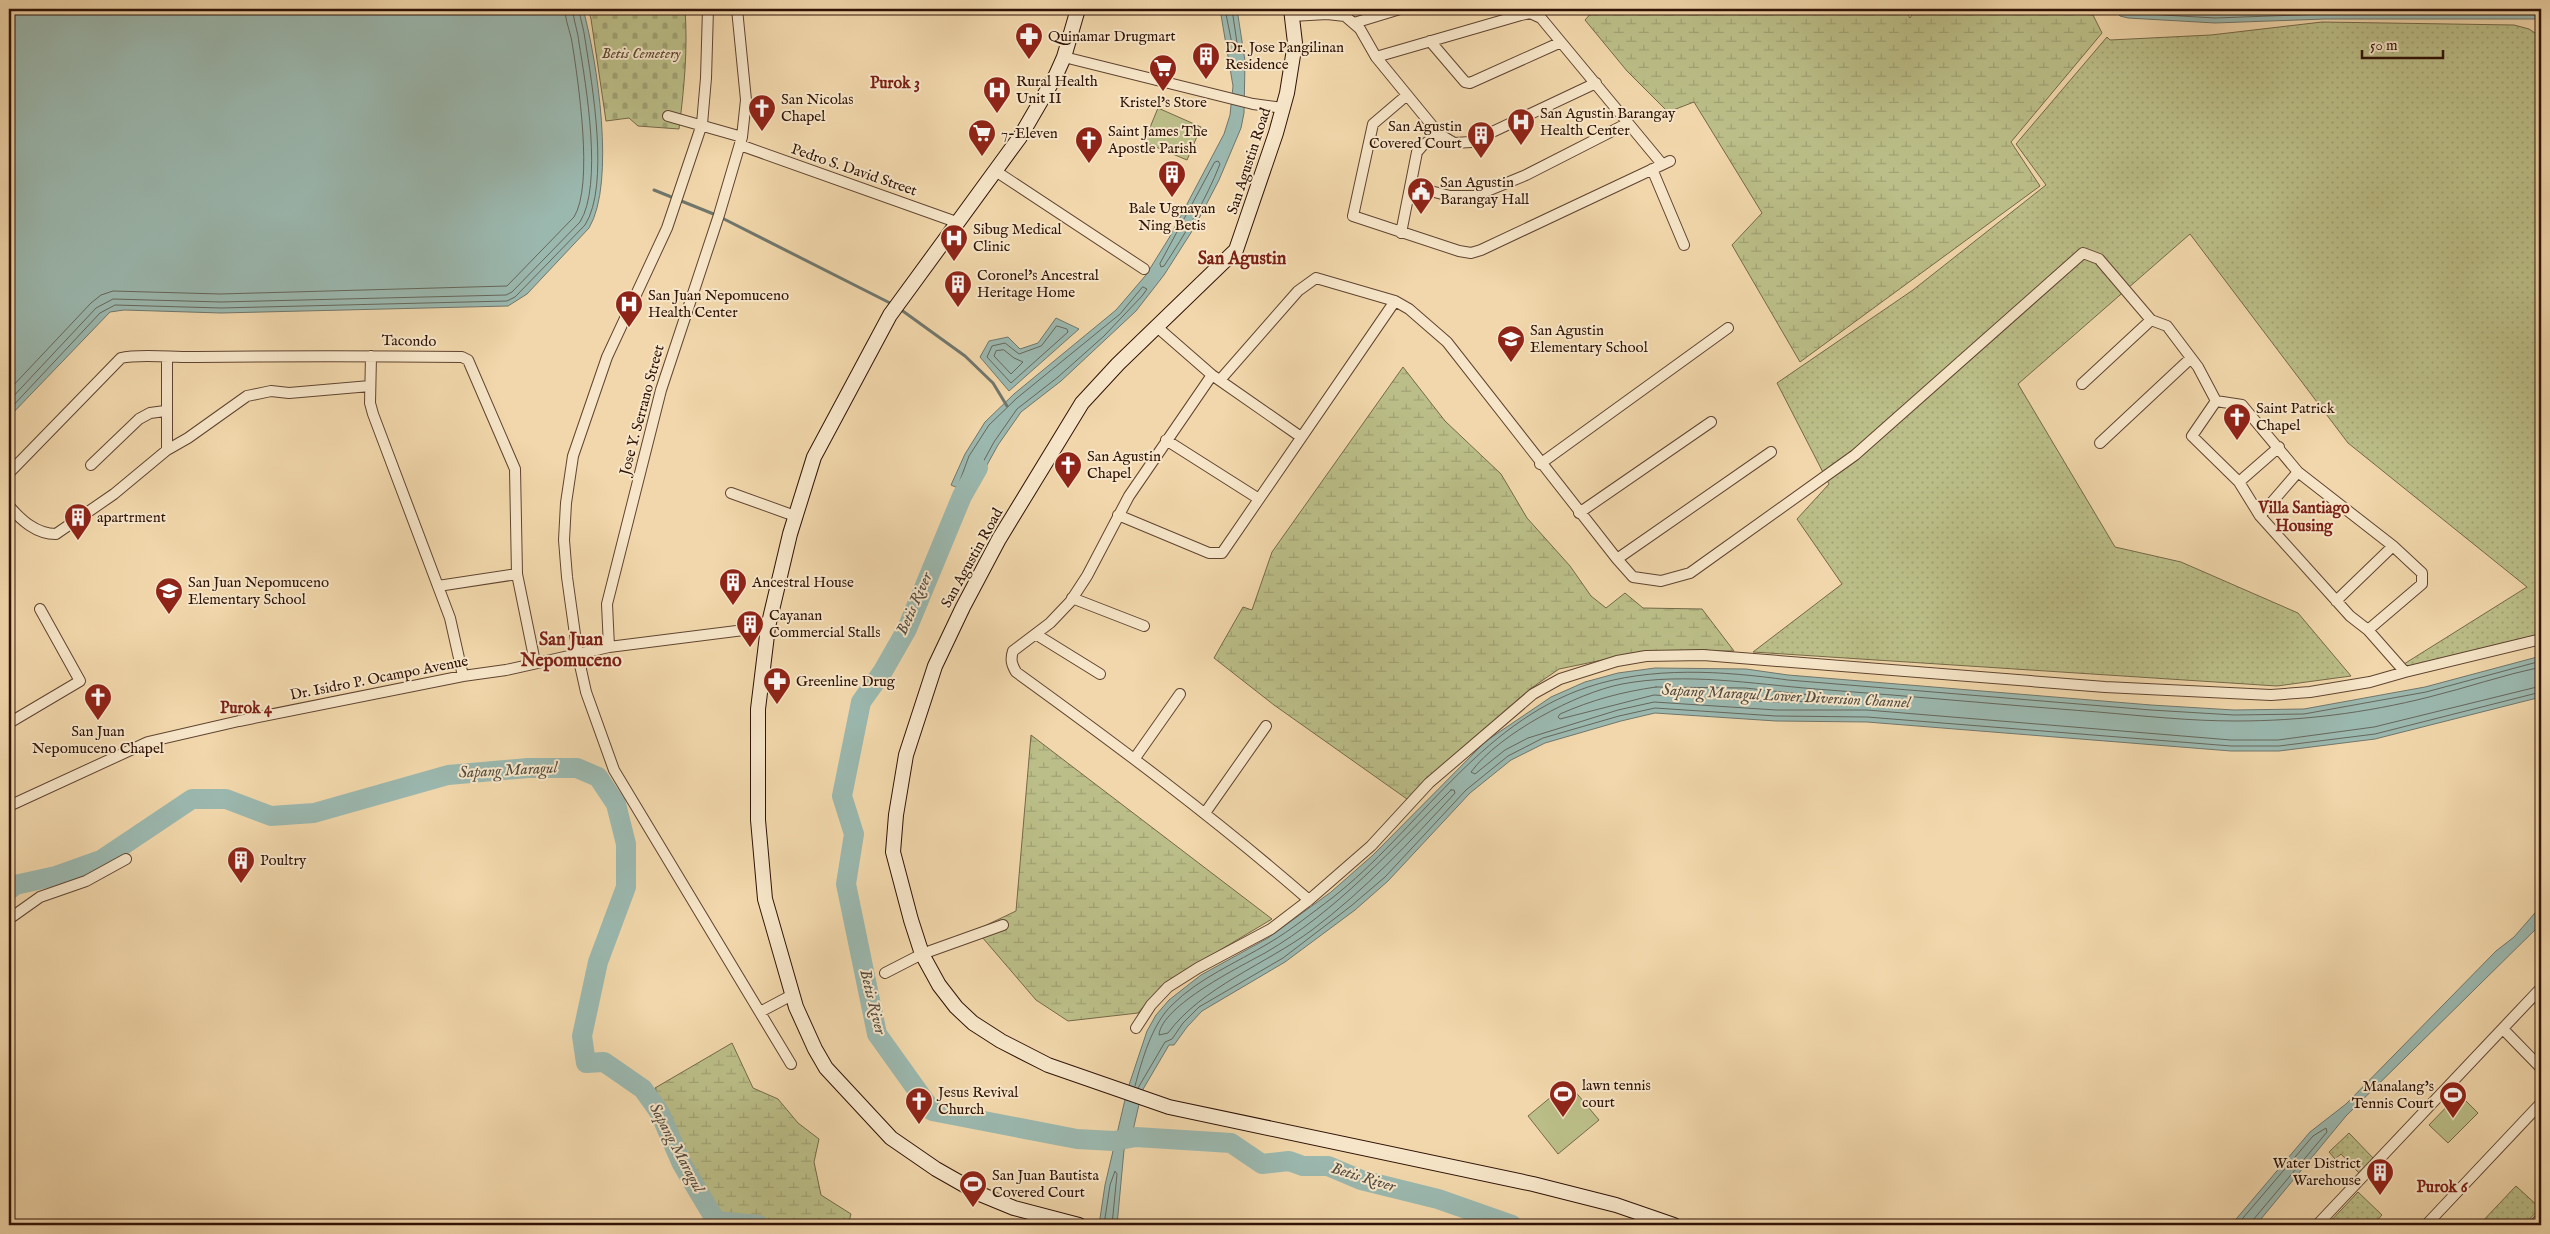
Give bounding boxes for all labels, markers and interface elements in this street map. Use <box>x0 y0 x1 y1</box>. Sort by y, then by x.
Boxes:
pharmacy icon: Quinamar Drugmart <box>1014 21 1044 60</box>
place label: Quinamar Drugmart <box>1048 27 1176 46</box>
scale bar <box>2362 28 2444 60</box>
text: 50 m <box>2370 36 2398 55</box>
place label: Dr. Jose Pangilinan Residence <box>1225 38 1344 74</box>
building icon: Dr. Jose Pangilinan Residence <box>1191 41 1221 80</box>
park label: Betis Cemetery <box>601 44 681 63</box>
supermarket icon: Kristel's Store <box>1148 53 1178 92</box>
place label: Rural Health Unit II <box>1016 72 1098 108</box>
district label: Purok 3 <box>870 74 920 94</box>
hospital icon: Rural Health Unit II <box>982 75 1012 114</box>
place label: San Nicolas Chapel <box>781 90 854 126</box>
church icon: San Nicolas Chapel <box>747 93 777 132</box>
place label: Kristel's Store <box>1119 93 1207 112</box>
street label: San Agustin Road <box>1223 104 1276 217</box>
place label: San Agustin Barangay Health Center <box>1540 104 1676 140</box>
hospital icon: San Agustin Barangay Health Center <box>1506 107 1536 146</box>
place label: San Agustin Covered Court <box>1369 117 1462 153</box>
supermarket icon: 7-Eleven <box>967 118 997 157</box>
building icon: San Agustin Covered Court <box>1466 120 1496 159</box>
place label: Saint James The Apostle Parish <box>1107 122 1208 158</box>
place label: 7-Eleven <box>1001 124 1058 143</box>
church icon: Saint James The Apostle Parish <box>1074 125 1104 164</box>
street label: Pedro S. David Street <box>789 140 919 200</box>
building icon: Bale Ugnayan Ning Betis <box>1157 159 1187 198</box>
place label: San Agustin Barangay Hall <box>1440 173 1530 209</box>
public building icon: San Agustin Barangay Hall <box>1406 176 1436 215</box>
place label: Bale Ugnayan Ning Betis <box>1128 199 1216 235</box>
place label: Sibug Medical Clinic <box>973 220 1063 256</box>
hospital icon: Sibug Medical Clinic <box>939 223 969 262</box>
district label: San Agustin <box>1198 248 1287 271</box>
place label: Coronel's Ancestral Heritage Home <box>977 266 1100 302</box>
building icon: Coronel's Ancestral Heritage Home <box>943 269 973 308</box>
place label: San Juan Nepomuceno Health Center <box>648 286 789 322</box>
hospital icon: San Juan Nepomuceno Health Center <box>614 289 644 328</box>
place label: San Agustin Elementary School <box>1530 321 1649 357</box>
school or university icon: San Agustin Elementary School <box>1496 324 1526 363</box>
street label: Tacondo <box>381 331 437 351</box>
street label: Jose Y. Serrano Street <box>615 343 669 479</box>
place label: Saint Patrick Chapel <box>2256 399 2336 435</box>
church icon: Saint Patrick Chapel <box>2222 402 2252 441</box>
place label: San Agustin Chapel <box>1087 447 1161 483</box>
church icon: San Agustin Chapel <box>1053 450 1083 489</box>
district label: Villa Santiago Housing <box>2257 499 2350 537</box>
building icon: apartrment <box>63 502 93 541</box>
street label: San Agustin Road <box>937 504 1008 611</box>
place label: apartrment <box>97 508 166 527</box>
building icon: Ancestral House <box>718 567 748 606</box>
water label: Betis River <box>892 568 938 638</box>
place label: San Juan Nepomuceno Elementary School <box>188 573 329 609</box>
place label: Ancestral House <box>751 573 854 592</box>
school or university icon: San Juan Nepomuceno Elementary School <box>154 576 184 615</box>
place label: Cayanan Commercial Stalls <box>769 606 880 642</box>
building icon: Cayanan Commercial Stalls <box>735 609 765 648</box>
district label: San Juan Nepomuceno <box>519 629 622 673</box>
street label: Dr. Isidro P. Ocampo Avenue <box>288 651 470 705</box>
pharmacy icon: Greenline Drug <box>762 666 792 705</box>
place label: Greenline Drug <box>796 672 896 691</box>
water label: Sapang Maragul Lower Diversion Channel <box>1661 681 1912 714</box>
church icon: San Juan Nepomuceno Chapel <box>83 682 113 721</box>
district label: Purok 4 <box>220 699 273 719</box>
place label: San Juan Nepomuceno Chapel <box>32 722 165 758</box>
water label: Sapang Maragul <box>458 758 559 784</box>
building icon: Poultry <box>226 845 256 884</box>
place label: Poultry <box>260 851 307 870</box>
water label: Betis River <box>854 967 890 1038</box>
place label: lawn tennis court <box>1582 1076 1651 1112</box>
place label: Manalang's Tennis Court <box>2352 1077 2434 1113</box>
sports icon: lawn tennis court <box>1548 1079 1578 1118</box>
sports icon: Manalang's Tennis Court <box>2438 1080 2468 1119</box>
place label: Jesus Revival Church <box>936 1083 1019 1119</box>
church icon: Jesus Revival Church <box>904 1086 934 1125</box>
water label: Sapang Maragul <box>644 1100 709 1197</box>
place label: Water District Warehouse <box>2273 1154 2361 1190</box>
building icon: Water District Warehouse <box>2365 1157 2395 1196</box>
water label: Betis River <box>1328 1159 1399 1198</box>
place label: San Juan Bautista Covered Court <box>992 1166 1099 1202</box>
sports icon: San Juan Bautista Covered Court <box>958 1169 988 1208</box>
district label: Purok 6 <box>2417 1178 2469 1198</box>

